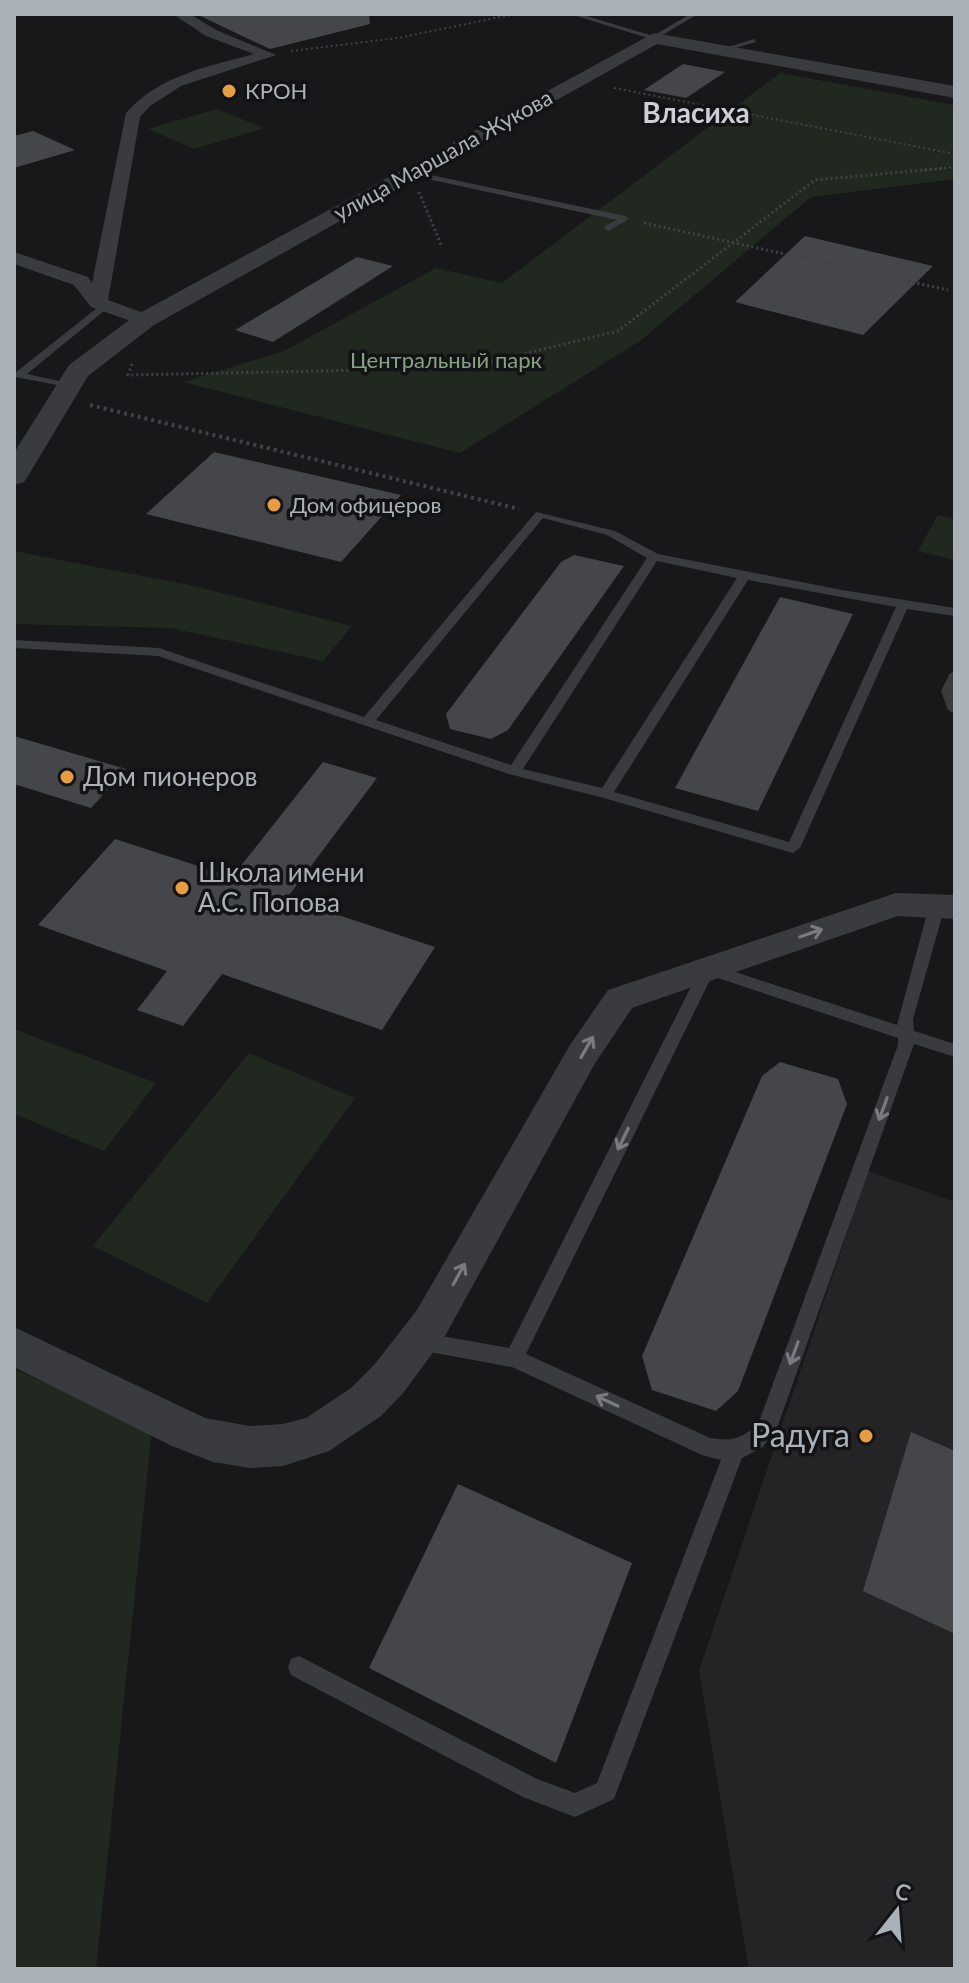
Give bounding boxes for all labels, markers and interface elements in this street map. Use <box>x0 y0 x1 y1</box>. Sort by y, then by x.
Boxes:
place label: КРОН <box>245 77 307 104</box>
marker: КРОН <box>220 82 238 100</box>
street label: улица Маршала Жукова <box>329 83 557 226</box>
district label: Власиха <box>642 95 750 129</box>
park label: Центральный парк <box>350 346 543 373</box>
place label: Дом офицеров <box>290 491 441 518</box>
marker: Дом офицеров <box>265 496 283 514</box>
place label: Дом пионеров <box>83 760 257 792</box>
marker: Дом пионеров <box>58 768 76 786</box>
place label: Школа имени А.С. Попова <box>198 856 365 918</box>
marker: Школа имени А.С. Попова <box>173 879 191 897</box>
one-way arrow <box>798 925 822 939</box>
one-way arrow <box>579 1036 595 1059</box>
one-way arrow <box>874 1096 889 1121</box>
one-way arrow <box>615 1126 630 1150</box>
one-way arrow <box>452 1262 467 1286</box>
one-way arrow <box>786 1340 800 1365</box>
one-way arrow <box>595 1393 619 1408</box>
place label: Радуга <box>751 1415 850 1454</box>
marker: Радуга <box>857 1427 875 1445</box>
north arrow <box>857 1871 937 1951</box>
text: С <box>892 1876 914 1907</box>

